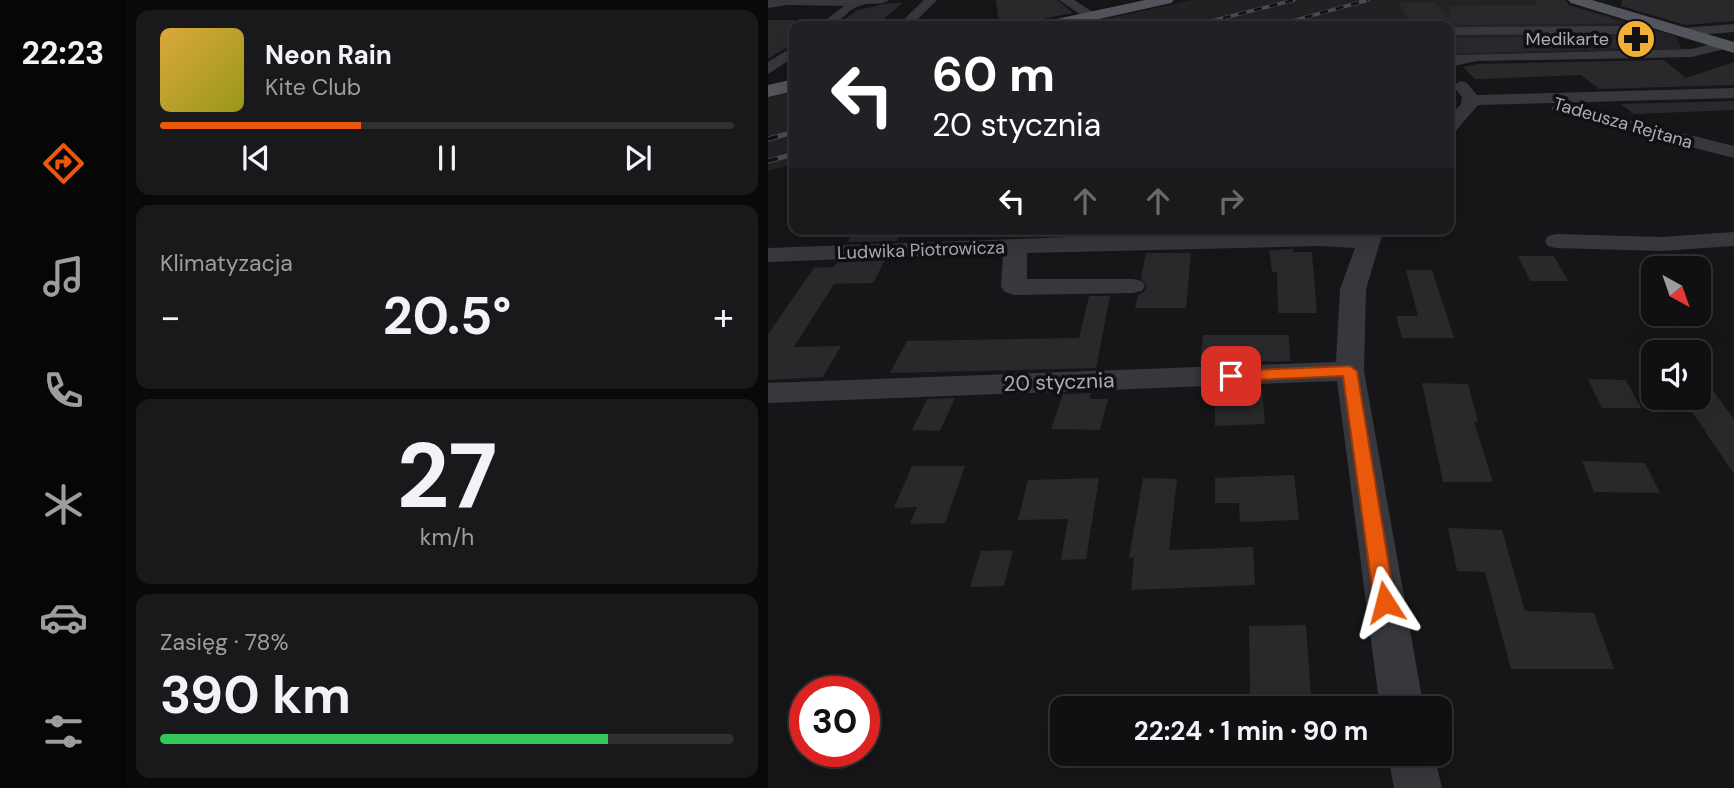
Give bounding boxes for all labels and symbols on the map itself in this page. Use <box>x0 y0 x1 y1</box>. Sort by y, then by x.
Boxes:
pharmacy icon: Medikarte <box>1615 18 1657 60</box>
place label: Medikarte <box>1526 27 1609 51</box>
street label: Tadeusza Rejtana <box>1550 92 1696 154</box>
street label: Ludwika Piotrowicza <box>837 235 1005 265</box>
north arrow <box>1641 256 1711 326</box>
pin <box>1201 346 1261 406</box>
street label: 20 stycznia <box>1003 366 1115 398</box>
position arrow <box>1348 565 1422 639</box>
speed limit sign: 30 <box>789 676 880 767</box>

